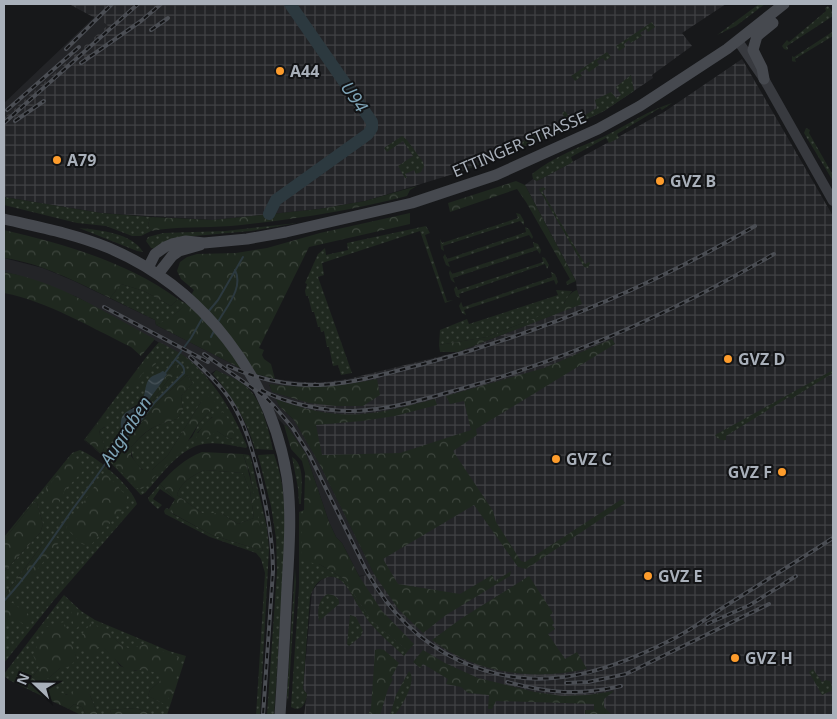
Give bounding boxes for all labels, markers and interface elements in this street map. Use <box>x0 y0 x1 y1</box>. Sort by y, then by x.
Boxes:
place label: A44 <box>290 60 319 82</box>
marker: A44 <box>274 65 286 77</box>
water label: U94 <box>336 76 374 116</box>
street label: ETTINGER STRASSE <box>449 106 589 182</box>
place label: A79 <box>67 149 96 171</box>
marker: A79 <box>51 154 63 166</box>
place label: GVZ B <box>670 170 716 192</box>
marker: GVZ B <box>654 175 666 187</box>
place label: GVZ D <box>738 348 785 370</box>
marker: GVZ D <box>722 353 734 365</box>
water label: Augraben <box>93 391 156 471</box>
place label: GVZ C <box>566 448 612 470</box>
marker: GVZ C <box>550 453 562 465</box>
place label: GVZ F <box>728 461 772 483</box>
marker: GVZ F <box>776 466 788 478</box>
place label: GVZ E <box>658 565 702 587</box>
marker: GVZ E <box>642 570 654 582</box>
place label: GVZ H <box>745 647 793 669</box>
marker: GVZ H <box>729 652 741 664</box>
north arrow <box>10 659 60 709</box>
text: N <box>12 670 33 688</box>

